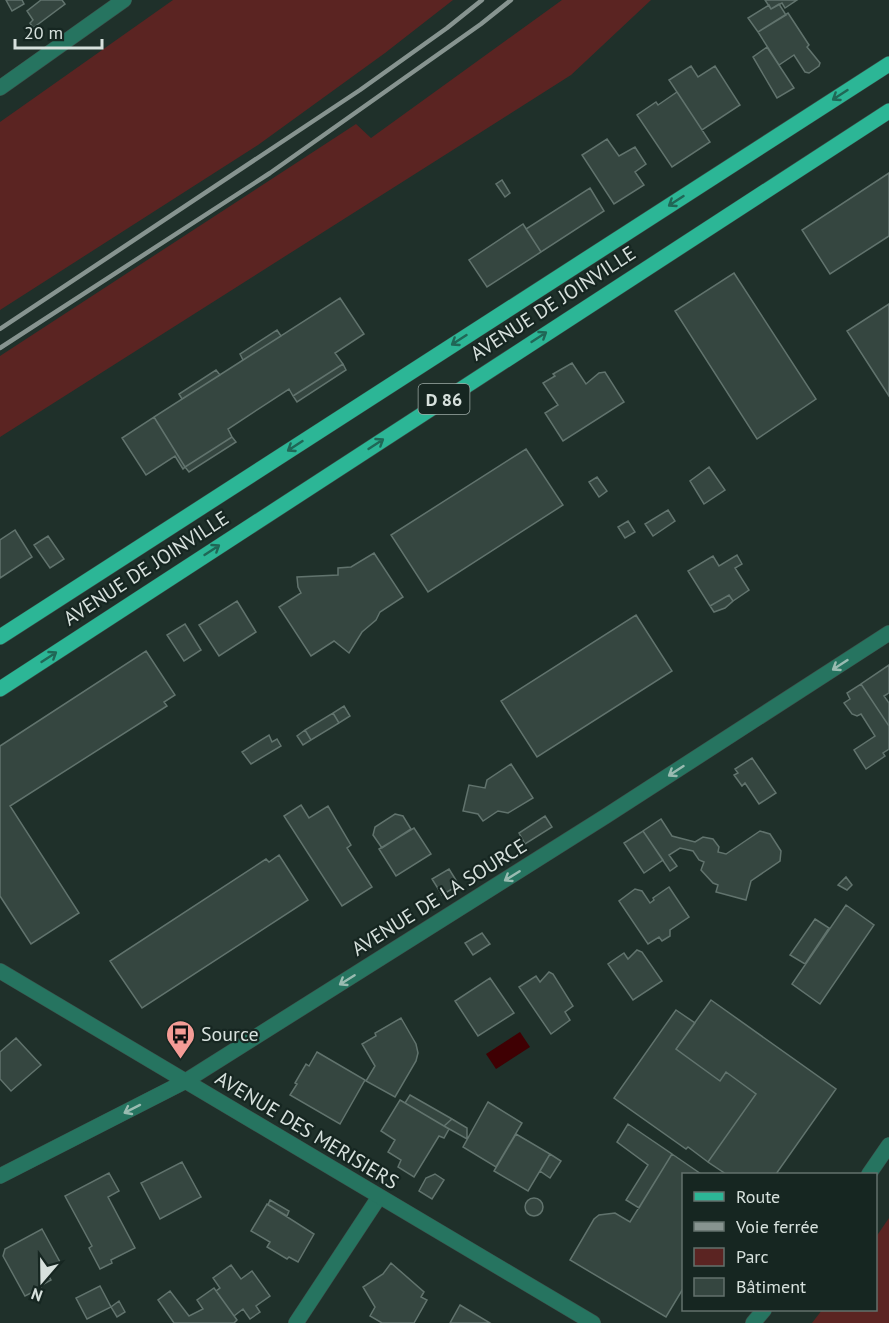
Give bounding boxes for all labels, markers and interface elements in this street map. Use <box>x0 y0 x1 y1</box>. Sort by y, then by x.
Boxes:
scale bar <box>15 12 102 50</box>
text: 20 m <box>24 21 63 44</box>
one-way arrow <box>832 90 849 102</box>
one-way arrow <box>667 194 684 207</box>
street label: AVENUE DE JOINVILLE <box>465 240 641 366</box>
one-way arrow <box>530 331 547 343</box>
one-way arrow <box>451 335 468 347</box>
road number: D 86 <box>418 384 470 414</box>
one-way arrow <box>367 437 384 450</box>
one-way arrow <box>287 440 304 452</box>
street label: AVENUE DE JOINVILLE <box>58 505 234 631</box>
one-way arrow <box>203 544 220 556</box>
one-way arrow <box>40 650 57 662</box>
one-way arrow <box>832 659 849 671</box>
one-way arrow <box>668 765 685 777</box>
street label: AVENUE DE LA SOURCE <box>347 833 531 961</box>
one-way arrow <box>504 870 521 882</box>
one-way arrow <box>339 974 356 986</box>
bus stop icon: Source <box>164 1018 196 1060</box>
place label: Source <box>201 1021 259 1047</box>
street label: AVENUE DES MERISIERS <box>211 1065 403 1195</box>
one-way arrow <box>124 1103 142 1115</box>
legend <box>682 1173 877 1311</box>
text: Route <box>736 1185 780 1208</box>
text: Voie ferrée <box>735 1215 819 1238</box>
text: Parc <box>736 1245 769 1268</box>
north arrow <box>12 1251 72 1311</box>
text: Bâtiment <box>736 1275 806 1298</box>
text: N <box>29 1284 45 1306</box>

